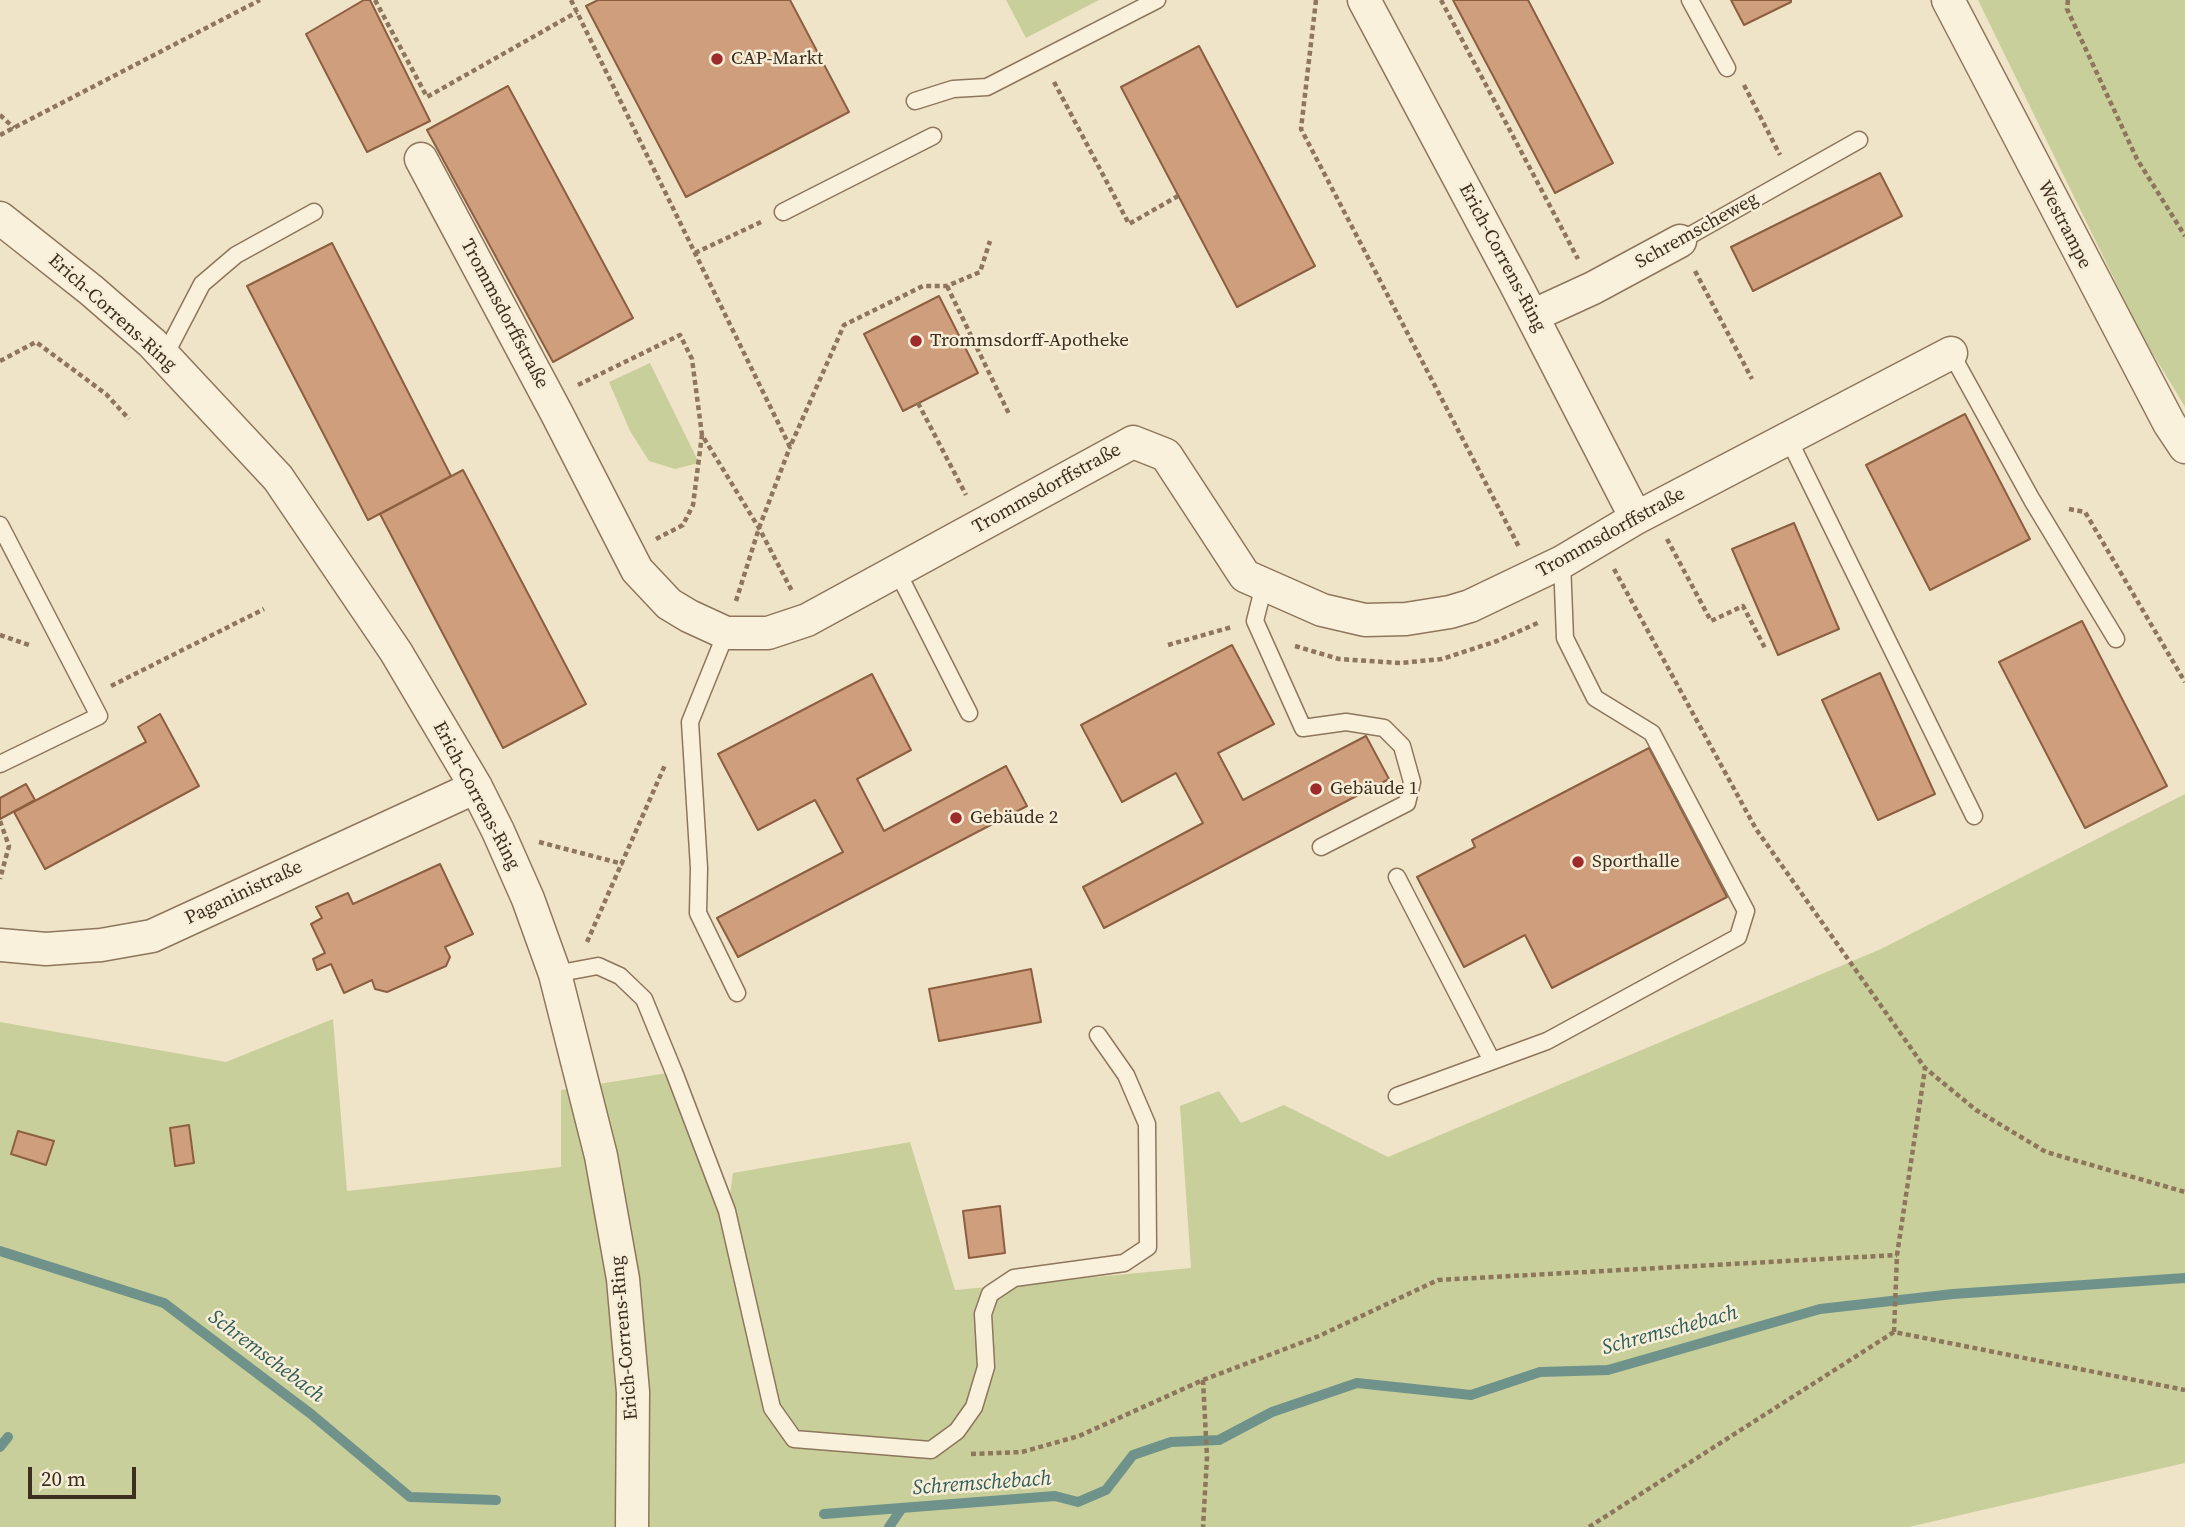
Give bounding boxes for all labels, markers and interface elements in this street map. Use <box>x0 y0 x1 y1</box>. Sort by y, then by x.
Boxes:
place label: CAP-Markt <box>731 48 823 70</box>
marker: CAP-Markt <box>709 51 725 67</box>
street label: Westrampe <box>2032 177 2096 273</box>
street label: Erich-Correns-Ring <box>1453 180 1551 336</box>
street label: Schremscheweg <box>1632 188 1762 274</box>
street label: Trommsdorffstraße <box>455 235 553 393</box>
street label: Erich-Correns-Ring <box>43 249 181 377</box>
place label: Trommsdorff-Apotheke <box>930 330 1129 352</box>
marker: Trommsdorff-Apotheke <box>908 333 924 349</box>
street label: Trommsdorffstraße <box>969 439 1125 539</box>
street label: Trommsdorffstraße <box>1533 483 1689 583</box>
street label: Erich-Correns-Ring <box>427 718 525 874</box>
place label: Gebäude 1 <box>1330 778 1418 800</box>
marker: Gebäude 1 <box>1308 781 1324 797</box>
place label: Gebäude 2 <box>970 807 1058 829</box>
marker: Gebäude 2 <box>948 810 964 826</box>
place label: Sporthalle <box>1592 851 1680 873</box>
marker: Sporthalle <box>1570 854 1586 870</box>
street label: Paganinistraße <box>182 856 306 930</box>
street label: Erich-Correns-Ring <box>606 1255 644 1421</box>
water label: Schremschebach <box>1599 1301 1741 1361</box>
water label: Schremschebach <box>203 1305 329 1409</box>
scale bar <box>32 1454 140 1498</box>
text: 20 m <box>41 1464 86 1493</box>
water label: Schremschebach <box>912 1467 1052 1501</box>

